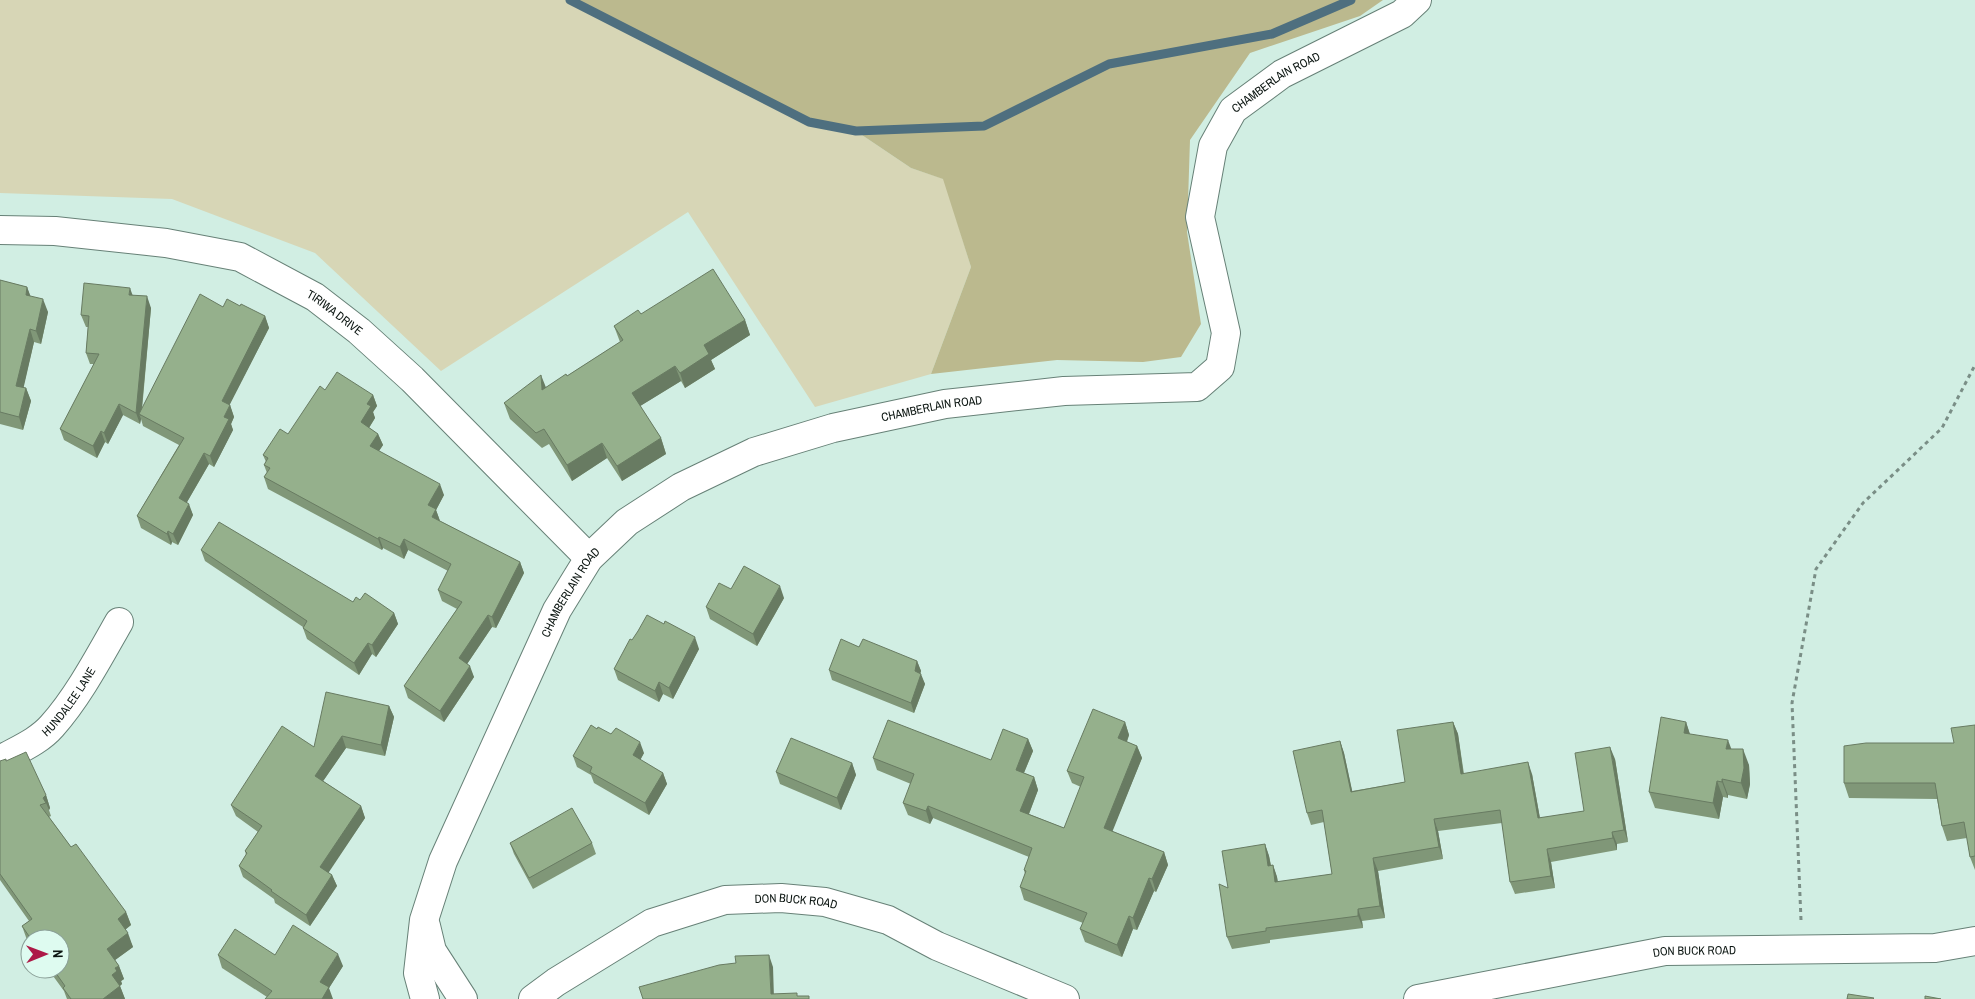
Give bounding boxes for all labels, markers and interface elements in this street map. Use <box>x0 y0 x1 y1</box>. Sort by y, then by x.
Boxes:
street label: CHAMBERLAIN ROAD <box>1228 48 1323 116</box>
street label: TIRIWA DRIVE <box>304 286 366 339</box>
street label: CHAMBERLAIN ROAD <box>880 392 983 425</box>
street label: CHAMBERLAIN ROAD <box>538 544 603 640</box>
street label: HUNDALEE LANE <box>38 664 99 740</box>
street label: DON BUCK ROAD <box>754 890 839 913</box>
north arrow <box>20 929 70 979</box>
street label: DON BUCK ROAD <box>1651 942 1736 961</box>
text: N <box>49 949 67 958</box>

